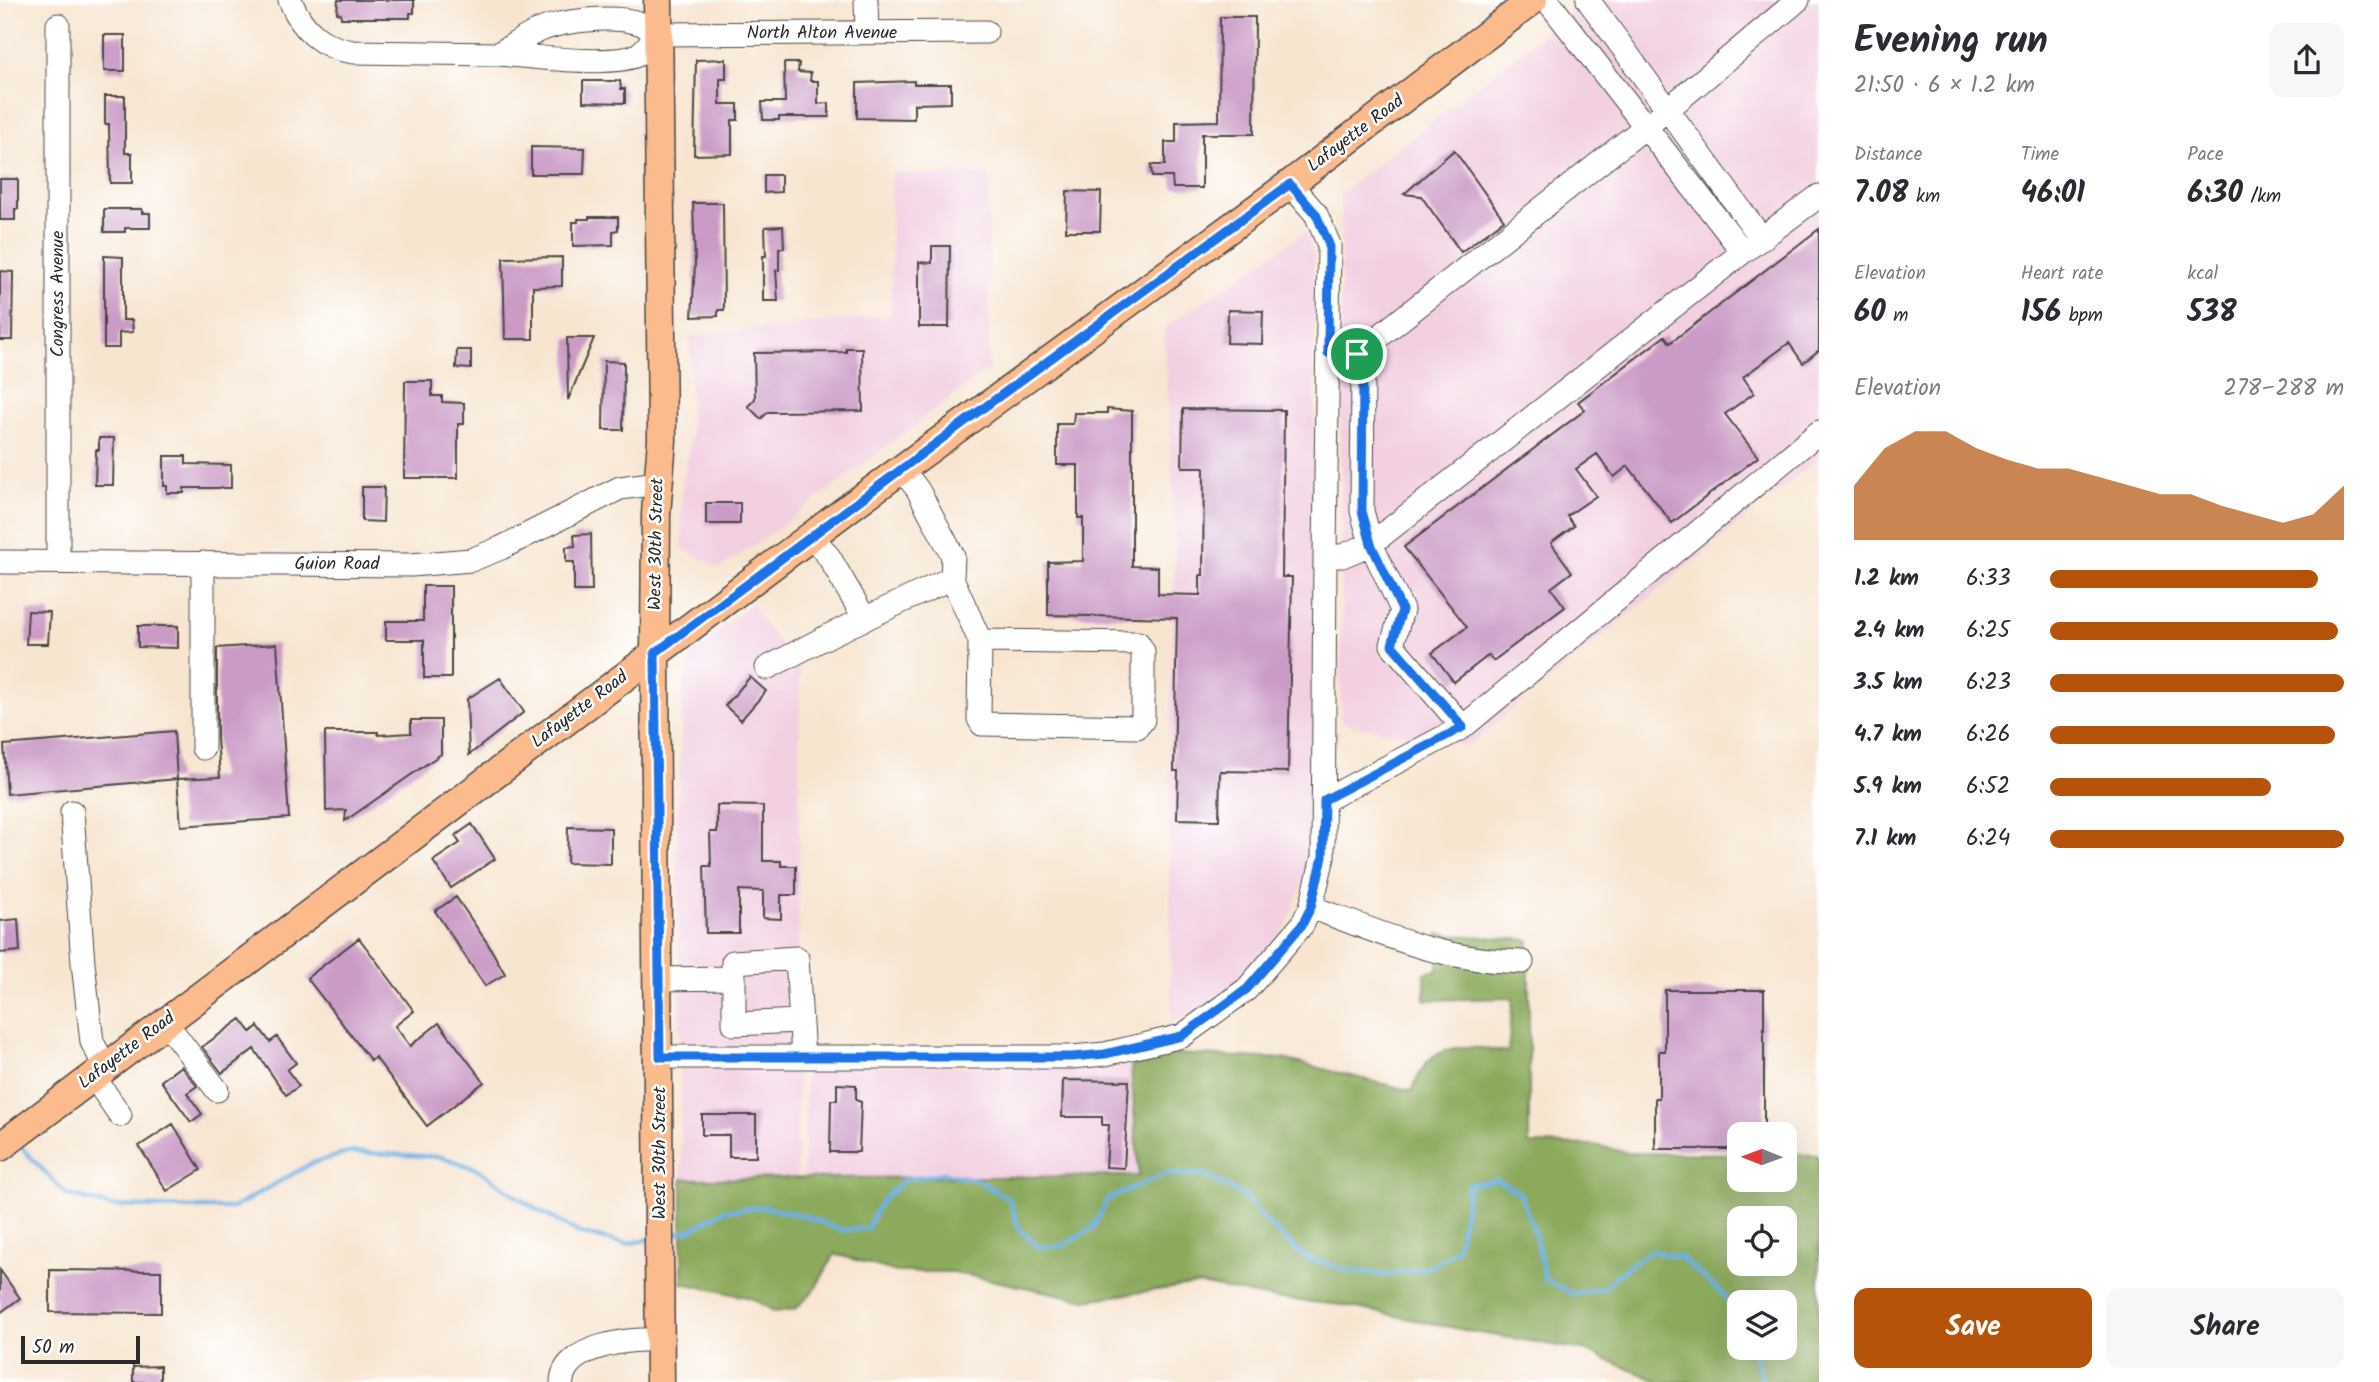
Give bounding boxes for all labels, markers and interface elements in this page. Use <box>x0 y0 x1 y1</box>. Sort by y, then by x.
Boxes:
text: Evening run <box>1854 12 2048 72</box>
street label: North Alton Avenue <box>747 19 897 48</box>
button: share <box>2270 23 2344 97</box>
text: 21:50 · 6 × 1.2 km <box>1854 68 2035 104</box>
street label: Lafayette Road <box>1301 87 1412 180</box>
text: Distance <box>1854 140 1922 170</box>
text: Time <box>2021 140 2059 170</box>
text: Pace <box>2187 140 2224 170</box>
text: 7.08 <box>1854 170 1908 218</box>
text: 46:01 <box>2021 170 2085 218</box>
text: 6:30 <box>2187 170 2243 218</box>
text: km <box>1908 182 1940 212</box>
text: /km <box>2243 182 2281 212</box>
street label: Congress Avenue <box>44 231 73 357</box>
text: Elevation <box>1854 259 1926 289</box>
text: Heart rate <box>2021 259 2103 289</box>
text: kcal <box>2187 259 2218 289</box>
text: 60 <box>1854 289 1886 337</box>
text: 156 <box>2021 289 2061 337</box>
text: 538 <box>2187 289 2237 337</box>
text: m <box>1886 301 1908 331</box>
text: bpm <box>2061 301 2103 331</box>
pin <box>1327 324 1387 384</box>
icon: arrive <box>1338 335 1376 373</box>
text: Elevation <box>1854 371 1941 407</box>
text: 278–288 m <box>2224 371 2344 407</box>
street label: West 30th Street <box>641 476 673 611</box>
street label: Guion Road <box>295 550 381 579</box>
text: 1.2 km <box>1854 561 1919 597</box>
text: 6:33 <box>1966 561 2011 597</box>
text: 2.4 km <box>1854 613 1924 649</box>
text: 6:25 <box>1966 613 2010 649</box>
street label: Lafayette Road <box>525 663 636 756</box>
text: 3.5 km <box>1854 665 1923 701</box>
text: 6:23 <box>1966 665 2011 701</box>
text: 4.7 km <box>1854 717 1922 753</box>
text: 6:26 <box>1966 717 2011 753</box>
text: 5.9 km <box>1854 769 1922 805</box>
text: 6:52 <box>1966 769 2010 805</box>
text: 7.1 km <box>1854 821 1916 857</box>
text: 6:24 <box>1966 821 2010 857</box>
street label: Lafayette Road <box>72 1004 183 1097</box>
street label: West 30th Street <box>646 1086 675 1219</box>
north arrow <box>1727 1122 1797 1192</box>
map controls <box>1727 1122 1797 1360</box>
button: locate <box>1727 1206 1797 1276</box>
button: Save <box>1854 1288 2092 1368</box>
button: Share <box>2106 1288 2344 1368</box>
button: layers <box>1727 1290 1797 1360</box>
scale bar <box>21 1333 140 1365</box>
text: 50 m <box>32 1333 74 1363</box>

